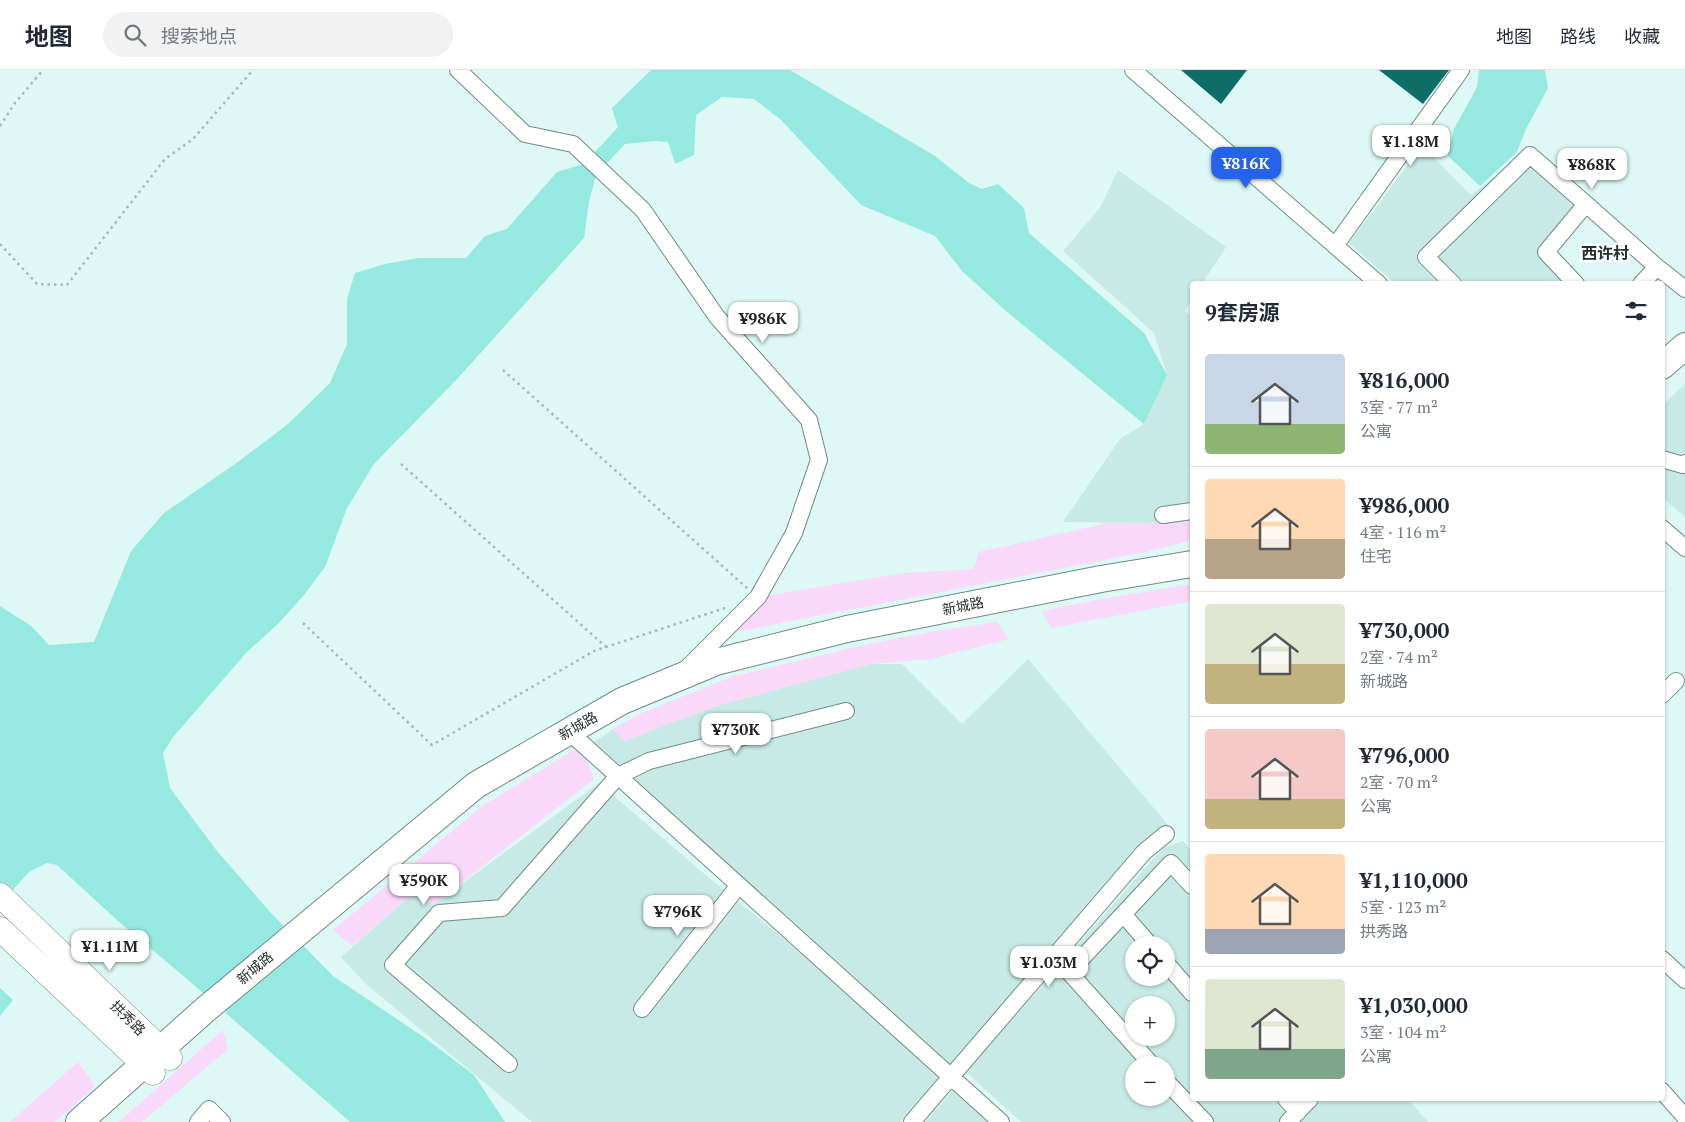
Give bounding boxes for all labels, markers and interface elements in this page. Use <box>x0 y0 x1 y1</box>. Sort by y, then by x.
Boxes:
search box <box>103 12 453 57</box>
text: 地图 <box>25 20 73 52</box>
icon: search <box>121 21 149 49</box>
text: 搜索地点 <box>161 23 237 48</box>
text: 地图 <box>1496 24 1532 48</box>
text: 路线 <box>1560 24 1596 48</box>
text: 收藏 <box>1624 24 1660 48</box>
pin: ¥1.18M <box>1370 124 1452 167</box>
text: ¥1.18M <box>1383 130 1439 152</box>
pin: ¥816K <box>1211 146 1281 189</box>
pin: ¥868K <box>1557 148 1627 190</box>
text: ¥816K <box>1222 152 1270 174</box>
text: ¥868K <box>1568 153 1616 175</box>
district label: 西许村 <box>1581 242 1629 264</box>
icon: filters <box>1622 297 1650 325</box>
text: 9套房源 <box>1205 298 1280 326</box>
pin: ¥986K <box>728 302 798 344</box>
text: ¥986K <box>739 307 787 329</box>
text: ¥816,000 <box>1360 366 1449 394</box>
icon: home <box>1245 374 1305 434</box>
text: 3室 · 77 m² <box>1360 396 1438 418</box>
text: 公寓 <box>1360 420 1392 442</box>
text: ¥986,000 <box>1360 491 1449 519</box>
icon: home <box>1245 499 1305 559</box>
text: 4室 · 116 m² <box>1360 521 1446 543</box>
text: 住宅 <box>1360 545 1392 567</box>
street label: 新城路 <box>940 592 985 619</box>
text: ¥730,000 <box>1360 616 1449 644</box>
icon: home <box>1245 624 1305 684</box>
text: 2室 · 74 m² <box>1360 646 1438 668</box>
text: 新城路 <box>1360 670 1408 692</box>
street label: 新城路 <box>555 707 601 744</box>
pin: ¥730K <box>701 712 771 755</box>
text: ¥730K <box>712 718 760 740</box>
text: ¥796,000 <box>1360 741 1449 769</box>
icon: home <box>1245 749 1305 809</box>
text: 2室 · 70 m² <box>1360 771 1438 793</box>
text: 公寓 <box>1360 795 1392 817</box>
pin: ¥590K <box>389 864 459 906</box>
text: ¥1,110,000 <box>1360 866 1468 894</box>
text: ¥590K <box>400 869 448 891</box>
icon: home <box>1245 874 1305 934</box>
pin: ¥796K <box>643 894 713 937</box>
text: 5室 · 123 m² <box>1360 896 1446 918</box>
text: ¥796K <box>654 900 702 922</box>
text: 拱秀路 <box>1360 920 1408 942</box>
pin: ¥1.11M <box>69 930 151 972</box>
text: ¥1.11M <box>82 935 138 957</box>
map controls <box>1125 936 1175 1106</box>
button: locate <box>1125 936 1175 986</box>
pin: ¥1.03M <box>1008 946 1090 988</box>
street label: 新城路 <box>232 947 277 988</box>
text: ¥1.03M <box>1021 951 1077 973</box>
text: ¥1,030,000 <box>1360 991 1468 1019</box>
street label: 拱秀路 <box>107 996 150 1039</box>
button: + <box>1125 996 1175 1046</box>
icon: home <box>1245 999 1305 1059</box>
text: 3室 · 104 m² <box>1360 1021 1446 1043</box>
text: 公寓 <box>1360 1045 1392 1067</box>
button: − <box>1125 1056 1175 1106</box>

